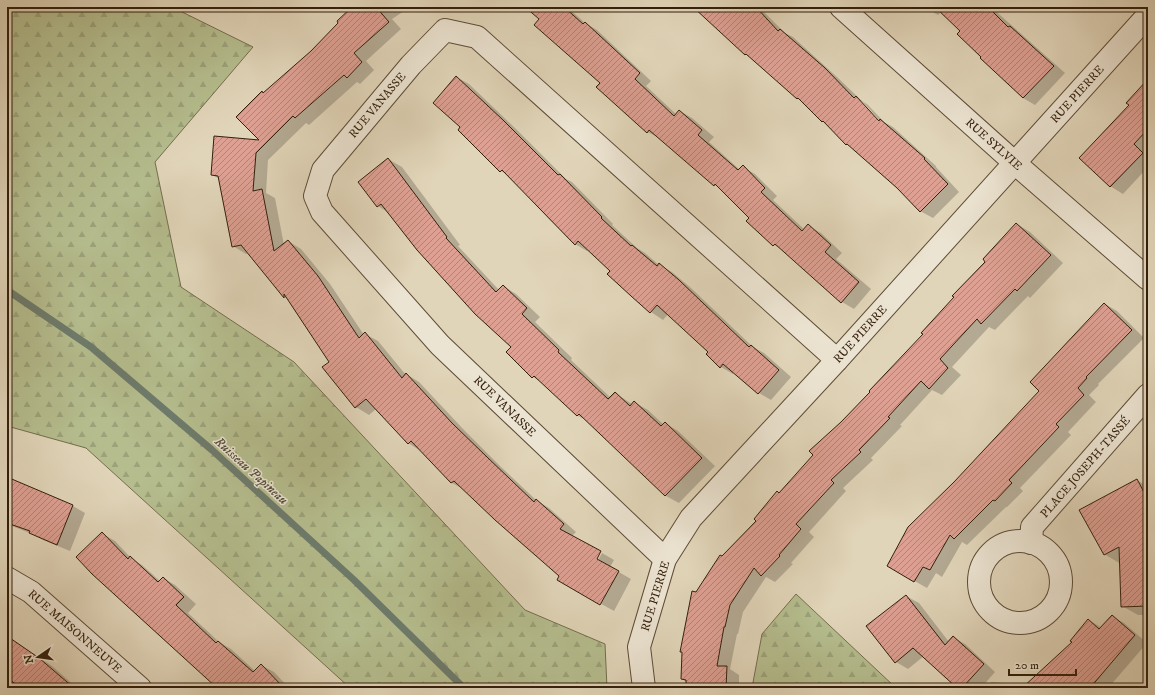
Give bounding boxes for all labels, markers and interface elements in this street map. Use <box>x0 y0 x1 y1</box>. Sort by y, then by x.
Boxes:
street label: RUE PIERRE <box>1047 62 1108 126</box>
street label: RUE VANASSE <box>346 69 410 141</box>
street label: RUE SYLVIE <box>962 115 1025 174</box>
street label: RUE PIERRE <box>830 302 891 366</box>
street label: RUE VANASSE <box>470 373 539 440</box>
street label: PLACE JOSEPH-TASSÉ <box>1037 413 1134 521</box>
water label: Ruisseau Papineau <box>211 433 292 508</box>
street label: RUE PIERRE <box>638 559 673 633</box>
street label: RUE MAISONNEUVE <box>25 586 125 676</box>
north arrow <box>18 637 58 677</box>
scale bar <box>1009 651 1076 677</box>
text: 20 m <box>1015 658 1039 673</box>

